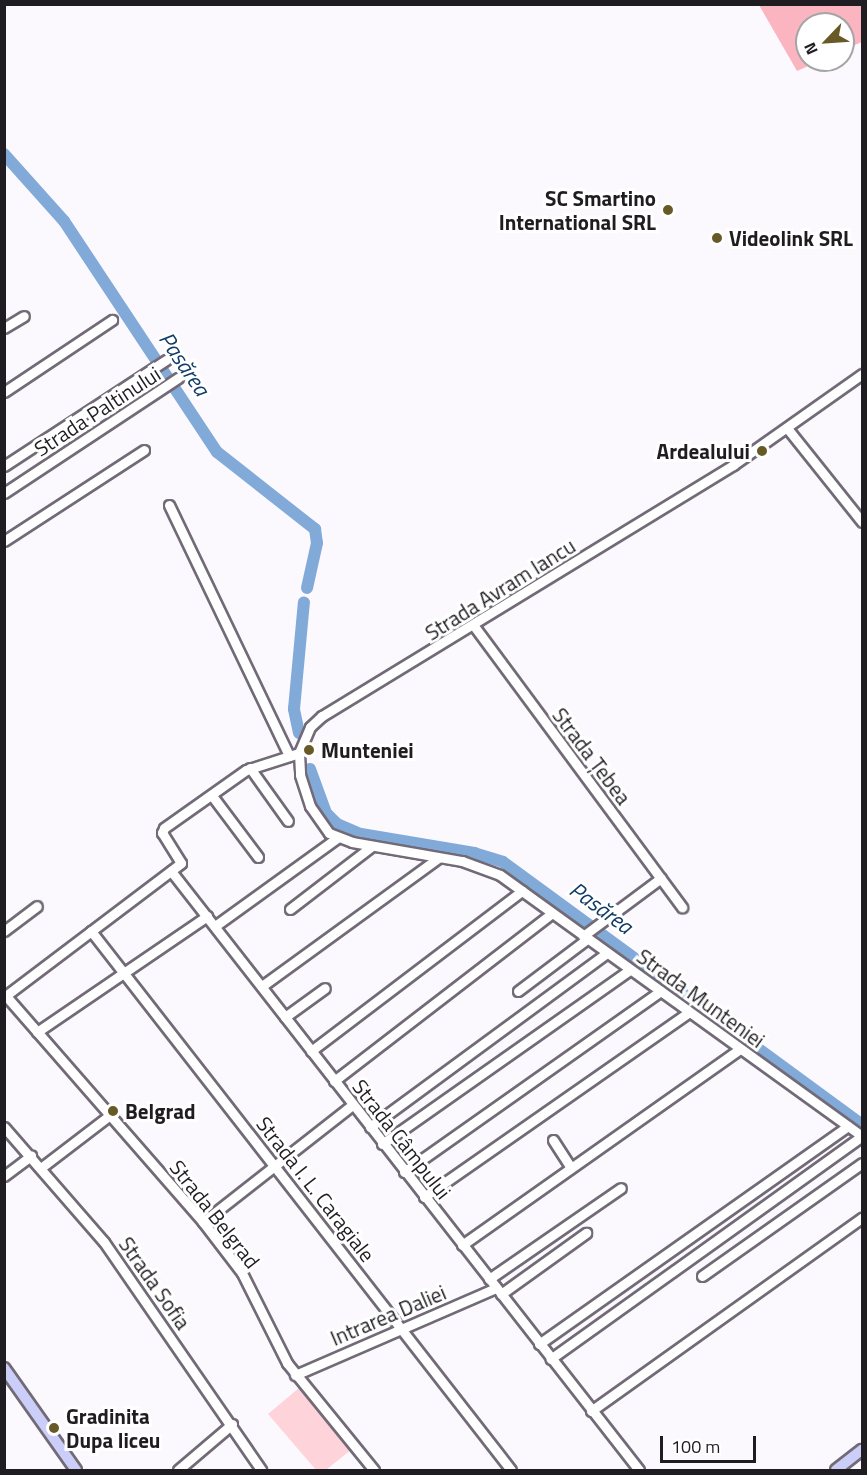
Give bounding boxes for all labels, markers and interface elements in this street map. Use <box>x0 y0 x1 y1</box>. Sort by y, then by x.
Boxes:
north arrow <box>795 12 855 72</box>
text: N <box>797 39 824 59</box>
place label: SC Smartino International SRL <box>499 185 656 235</box>
marker: SC Smartino International SRL <box>661 203 675 217</box>
place label: Videolink SRL <box>729 225 853 251</box>
marker: Videolink SRL <box>710 231 724 245</box>
water label: Pasărea <box>153 327 215 401</box>
street label: Strada Paltinului <box>29 361 165 461</box>
place label: Ardealului <box>657 438 750 464</box>
marker: Ardealului <box>755 444 769 458</box>
street label: Strada Avram Iancu <box>420 533 580 645</box>
street label: Strada Țebea <box>547 703 637 809</box>
place label: Munteniei <box>321 737 414 763</box>
marker: Munteniei <box>302 743 316 757</box>
water label: Pasărea <box>564 876 638 940</box>
street label: Strada Munteniei <box>632 943 770 1053</box>
street label: Strada Câmpului <box>347 1074 457 1204</box>
place label: Belgrad <box>125 1098 195 1124</box>
marker: Belgrad <box>106 1104 120 1118</box>
street label: Strada I. L. Caragiale <box>252 1111 380 1267</box>
street label: Strada Belgrad <box>165 1155 265 1273</box>
street label: Strada Sofia <box>114 1232 196 1334</box>
street label: Intrarea Daliei <box>326 1279 450 1351</box>
place label: Gradinita Dupa liceu <box>66 1403 160 1453</box>
marker: Gradinita Dupa liceu <box>47 1421 61 1435</box>
scale bar <box>663 1424 759 1462</box>
text: 100 m <box>671 1433 720 1460</box>

